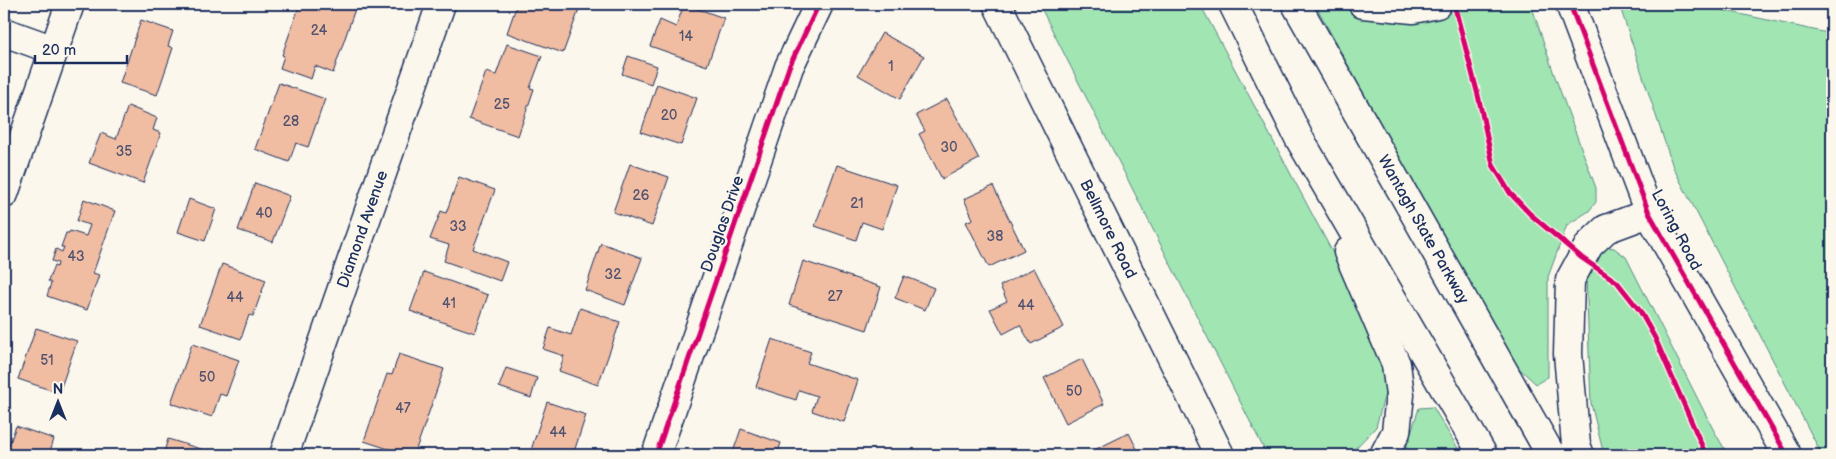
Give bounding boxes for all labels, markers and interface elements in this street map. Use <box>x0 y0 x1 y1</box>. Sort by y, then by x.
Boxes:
house number: 24 <box>311 22 328 39</box>
house number: 14 <box>679 28 693 45</box>
scale bar <box>35 32 128 64</box>
text: 20 m <box>42 41 76 60</box>
house number: 1 <box>888 58 894 75</box>
house number: 25 <box>494 96 510 113</box>
house number: 20 <box>661 107 677 124</box>
house number: 28 <box>283 113 299 130</box>
house number: 30 <box>941 139 957 156</box>
house number: 35 <box>116 143 132 160</box>
street label: Wantagh State Parkway <box>1374 152 1473 308</box>
street label: Diamond Avenue <box>333 168 392 291</box>
street label: Douglas Drive <box>698 173 749 275</box>
street label: Bellmore Road <box>1076 176 1141 282</box>
street label: Loring Road <box>1647 186 1705 274</box>
house number: 26 <box>633 187 650 204</box>
house number: 21 <box>850 195 864 212</box>
house number: 40 <box>256 205 272 222</box>
house number: 33 <box>449 218 467 235</box>
house number: 38 <box>987 228 1003 245</box>
house number: 43 <box>67 248 85 265</box>
house number: 32 <box>605 266 622 283</box>
house number: 27 <box>827 288 843 305</box>
house number: 44 <box>226 289 244 306</box>
house number: 41 <box>442 295 456 312</box>
house number: 44 <box>1017 297 1035 314</box>
house number: 51 <box>40 352 54 369</box>
house number: 50 <box>199 369 215 386</box>
north arrow <box>32 376 82 426</box>
text: N <box>53 381 63 398</box>
house number: 50 <box>1066 383 1082 400</box>
house number: 47 <box>395 400 411 417</box>
house number: 44 <box>549 424 567 441</box>

